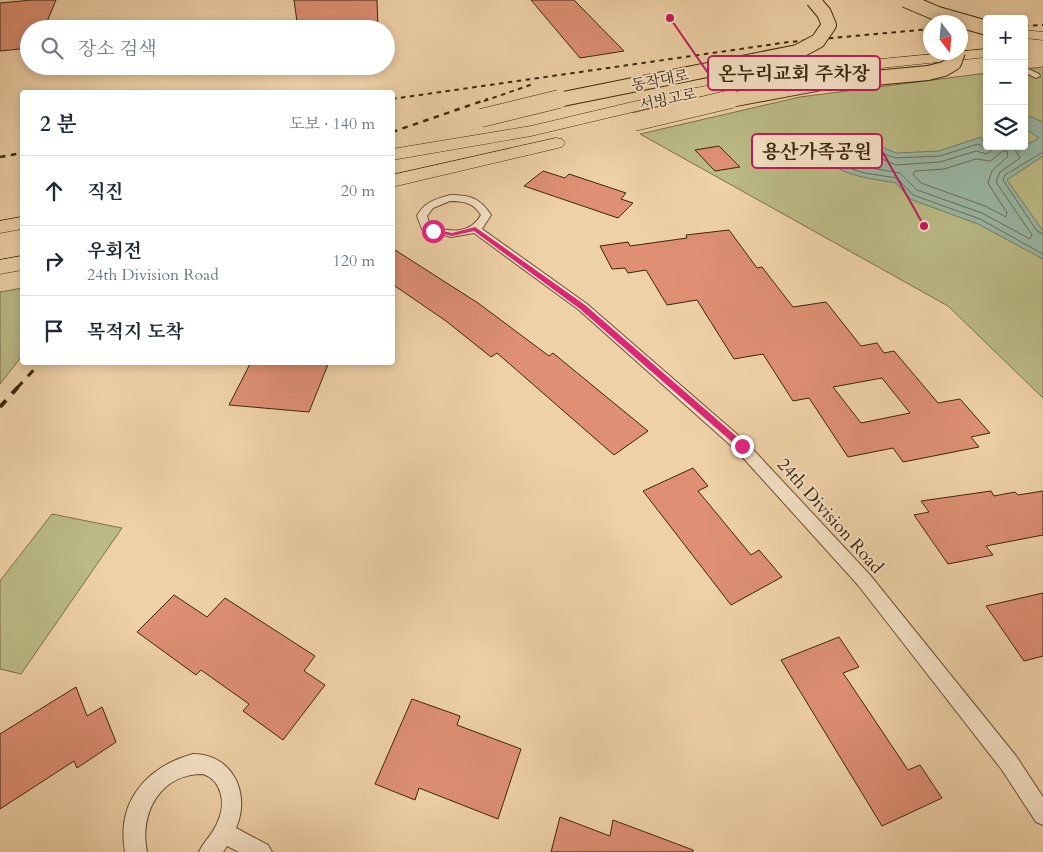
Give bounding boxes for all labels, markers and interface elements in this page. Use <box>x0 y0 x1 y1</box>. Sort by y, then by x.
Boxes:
north arrow <box>923 15 968 60</box>
map controls <box>983 15 1028 150</box>
button: + <box>983 15 1028 60</box>
search box <box>20 20 395 75</box>
icon: search <box>38 34 66 62</box>
text: 장소 검색 <box>78 36 157 62</box>
callout: 온누리교회 주차장 <box>708 56 880 90</box>
button: − <box>983 60 1028 105</box>
text: 온누리교회 주차장 <box>718 61 871 87</box>
street label: 동작대로 <box>630 65 691 95</box>
street label: 서빙고로 <box>638 83 699 115</box>
button: layers <box>983 105 1028 150</box>
text: 2 분 <box>40 110 77 139</box>
text: 도보 · 140 m <box>289 113 375 135</box>
callout: 용산가족공원 <box>752 134 882 168</box>
text: 용산가족공원 <box>762 139 872 165</box>
icon: ahead <box>40 177 68 205</box>
text: 직진 <box>87 179 124 205</box>
text: 20 m <box>341 180 375 202</box>
route start <box>422 220 445 243</box>
text: 우회전 <box>87 238 142 264</box>
icon: right <box>40 247 68 275</box>
text: 120 m <box>333 250 375 272</box>
text: 24th Division Road <box>87 264 219 286</box>
icon: arrive <box>40 317 68 345</box>
text: 목적지 도착 <box>87 319 184 345</box>
route end <box>731 435 754 458</box>
street label: 24th Division Road <box>771 453 889 580</box>

